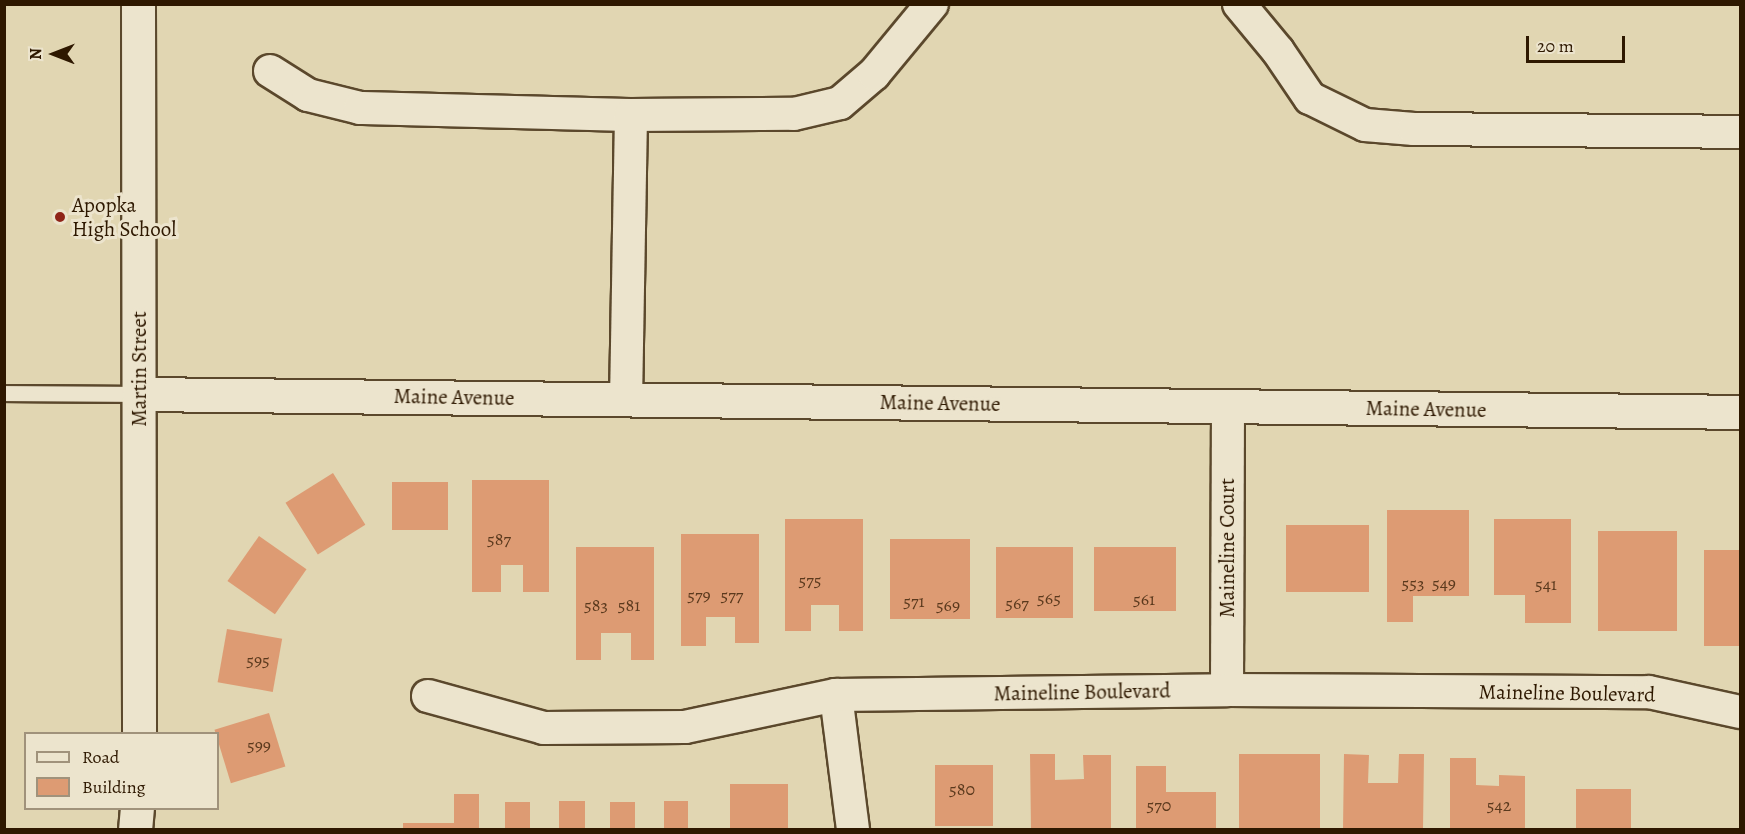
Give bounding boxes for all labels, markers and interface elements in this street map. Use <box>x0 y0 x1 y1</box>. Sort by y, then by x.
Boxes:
north arrow <box>24 24 84 84</box>
scale bar <box>1529 24 1628 62</box>
text: 20 m <box>1537 34 1574 58</box>
text: N <box>25 48 47 60</box>
place label: Apopka High School <box>72 192 176 242</box>
marker: Apopka High School <box>53 210 67 224</box>
street label: Martin Street <box>126 311 152 427</box>
street label: Maine Avenue <box>393 383 515 411</box>
street label: Maine Avenue <box>879 389 1001 417</box>
street label: Maine Avenue <box>1365 395 1487 423</box>
street label: Maineline Court <box>1214 478 1240 618</box>
house number: 587 <box>487 528 511 550</box>
house number: 575 <box>798 569 822 591</box>
house number: 553 <box>1402 572 1424 594</box>
house number: 549 <box>1432 572 1456 594</box>
house number: 541 <box>1535 573 1557 595</box>
house number: 579 <box>687 584 711 606</box>
house number: 577 <box>721 584 743 606</box>
house number: 565 <box>1037 587 1061 609</box>
house number: 561 <box>1133 588 1155 610</box>
house number: 571 <box>903 590 925 612</box>
house number: 567 <box>1005 592 1029 614</box>
house number: 583 <box>584 594 608 616</box>
house number: 581 <box>618 594 640 616</box>
house number: 569 <box>936 594 960 616</box>
house number: 595 <box>246 649 270 671</box>
street label: Maineline Boulevard <box>993 678 1171 706</box>
street label: Maineline Boulevard <box>1478 679 1656 707</box>
legend <box>24 732 219 810</box>
house number: 599 <box>247 734 271 756</box>
text: Road <box>82 745 119 769</box>
text: Building <box>82 775 146 799</box>
house number: 580 <box>949 778 975 800</box>
house number: 570 <box>1147 794 1171 816</box>
house number: 542 <box>1487 794 1511 816</box>

